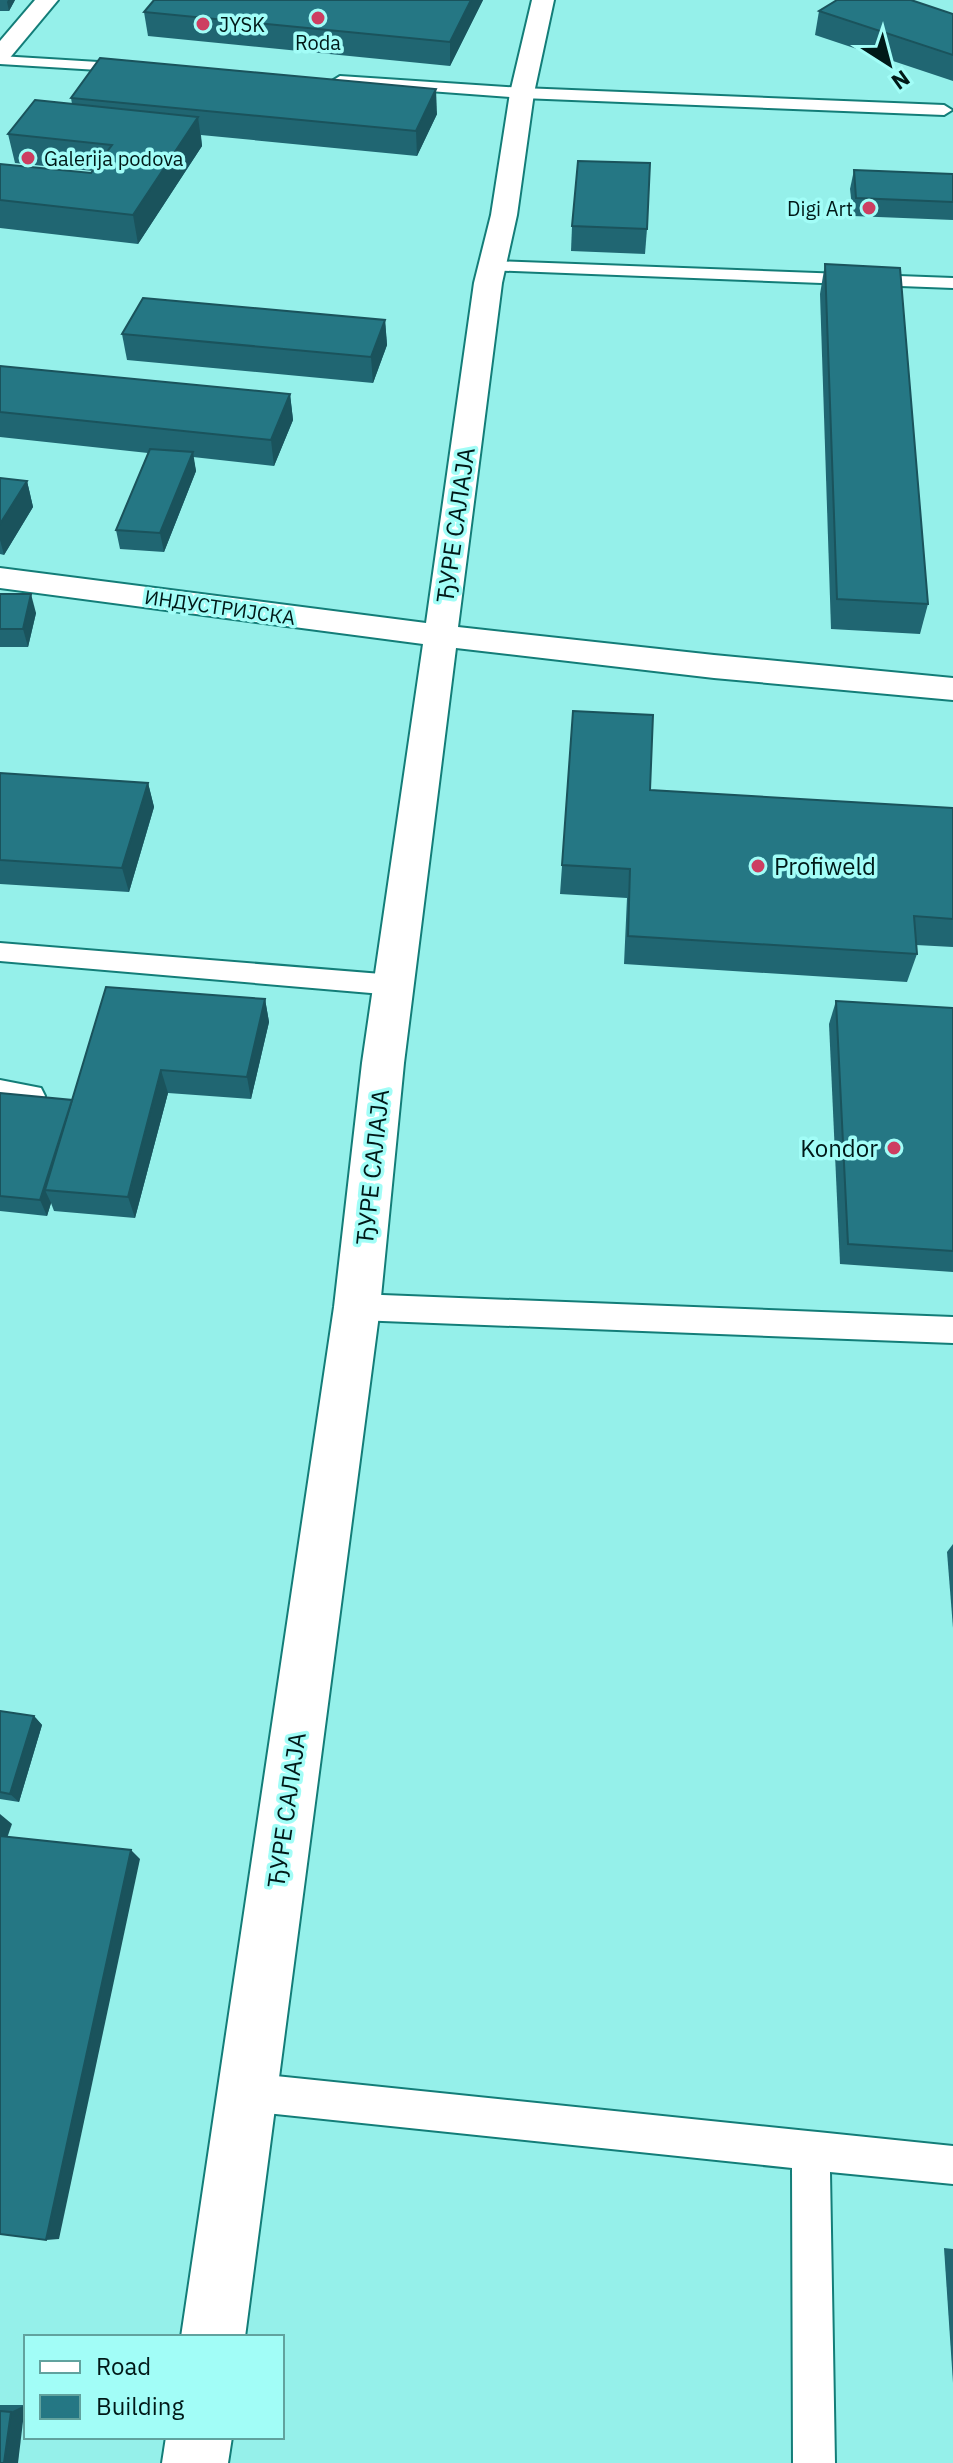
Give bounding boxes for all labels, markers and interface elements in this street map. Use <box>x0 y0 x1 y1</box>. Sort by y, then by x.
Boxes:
marker: Roda <box>309 9 327 27</box>
place label: JYSK <box>219 11 265 38</box>
marker: JYSK <box>194 15 212 33</box>
north arrow <box>849 24 929 104</box>
place label: Roda <box>295 29 341 56</box>
text: N <box>886 64 916 97</box>
place label: Galerija podova <box>44 145 184 172</box>
marker: Galerija podova <box>19 149 37 167</box>
place label: Digi Art <box>787 195 853 222</box>
marker: Digi Art <box>860 199 878 217</box>
street label: ЂУРЕ САЛАЈА <box>428 445 482 605</box>
street label: ИНДУСТРИЈСКА <box>143 583 297 631</box>
place label: Profiweld <box>774 850 876 882</box>
marker: Profiweld <box>749 857 767 875</box>
street label: ЂУРЕ САЛАЈА <box>348 1088 396 1246</box>
place label: Kondor <box>800 1132 878 1164</box>
marker: Kondor <box>885 1139 903 1157</box>
street label: ЂУРЕ САЛАЈА <box>259 1730 313 1890</box>
legend <box>24 2335 284 2439</box>
text: Road <box>96 2350 151 2382</box>
text: Building <box>96 2390 184 2422</box>

